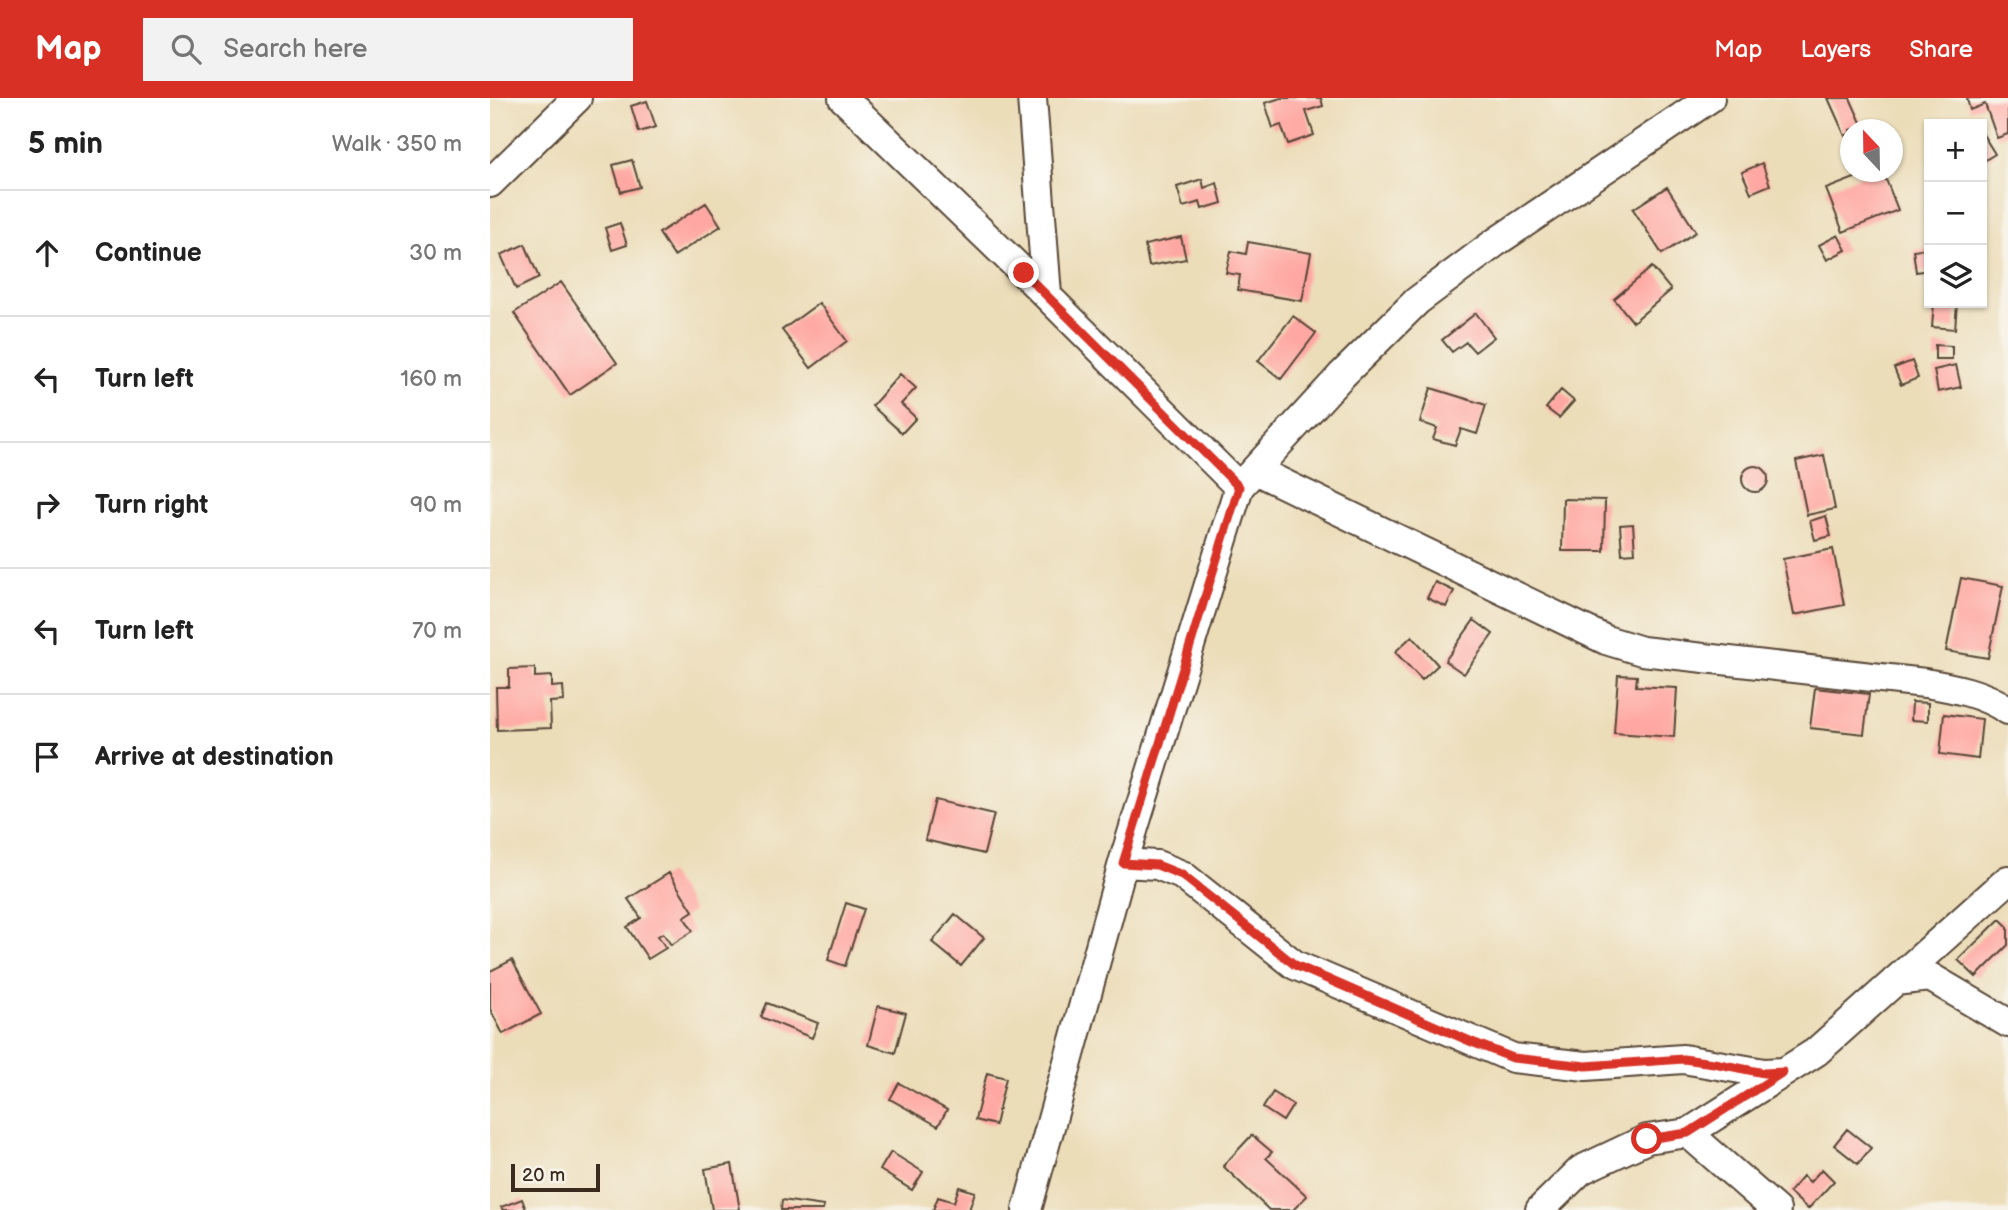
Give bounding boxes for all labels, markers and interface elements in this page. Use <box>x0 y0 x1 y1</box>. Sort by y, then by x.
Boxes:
search box <box>143 18 633 81</box>
text: Map <box>35 29 101 69</box>
icon: search <box>167 30 205 68</box>
text: Search here <box>223 34 367 65</box>
text: Map <box>1714 35 1762 64</box>
text: Layers <box>1800 35 1871 64</box>
text: Share <box>1909 35 1973 64</box>
north arrow <box>1840 119 1903 182</box>
map controls <box>1924 119 1987 308</box>
button: + <box>1924 119 1987 182</box>
text: 5 min <box>28 126 103 162</box>
text: Walk · 350 m <box>332 130 462 158</box>
button: − <box>1924 182 1987 245</box>
icon: ahead <box>28 234 66 272</box>
text: Continue <box>95 238 202 269</box>
text: 30 m <box>409 239 462 267</box>
button: layers <box>1924 245 1987 308</box>
route end <box>1008 257 1039 288</box>
icon: left <box>28 360 66 398</box>
text: Turn left <box>95 364 194 395</box>
text: 160 m <box>400 365 462 393</box>
icon: right <box>28 486 66 524</box>
text: Turn right <box>95 490 208 521</box>
text: 90 m <box>410 491 462 519</box>
icon: left <box>28 612 66 650</box>
text: Turn left <box>95 616 194 647</box>
text: 70 m <box>412 617 462 645</box>
icon: arrive <box>28 738 66 776</box>
text: Arrive at destination <box>95 742 334 773</box>
route start <box>1631 1123 1662 1154</box>
scale bar <box>511 1161 600 1193</box>
text: 20 m <box>522 1164 565 1187</box>

